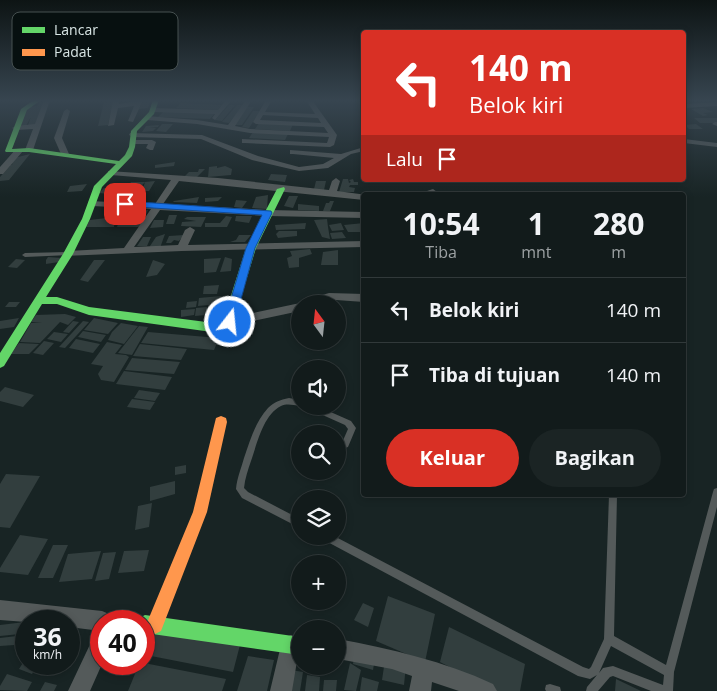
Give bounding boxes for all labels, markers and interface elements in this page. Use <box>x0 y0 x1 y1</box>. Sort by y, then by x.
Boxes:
legend <box>12 12 178 70</box>
text: Lancar <box>54 20 98 39</box>
text: Padat <box>54 42 92 61</box>
text: 140 m <box>469 44 573 91</box>
icon: left <box>386 50 451 115</box>
text: Belok kiri <box>469 89 563 119</box>
icon: arrive <box>433 145 461 173</box>
text: Lalu <box>386 146 423 172</box>
pin <box>104 183 146 225</box>
icon: arrive <box>111 190 139 218</box>
text: 10:54 <box>403 203 480 244</box>
text: 1 <box>528 203 545 244</box>
text: 280 <box>593 203 644 244</box>
text: Tiba <box>425 241 457 263</box>
text: mnt <box>521 241 552 263</box>
text: m <box>611 241 626 263</box>
position arrow <box>203 295 255 347</box>
north arrow <box>291 295 346 350</box>
map controls <box>291 295 346 675</box>
icon: left <box>386 296 414 324</box>
text: Belok kiri <box>429 297 519 323</box>
text: 140 m <box>606 297 661 323</box>
button: sound <box>291 360 346 415</box>
icon: arrive <box>386 361 414 389</box>
text: Tiba di tujuan <box>429 362 560 388</box>
text: 140 m <box>606 362 661 388</box>
button: search <box>291 425 346 480</box>
button: Keluar <box>386 429 519 487</box>
button: Bagikan <box>529 429 661 487</box>
button: layers <box>291 490 346 545</box>
button: + <box>291 555 346 610</box>
speed limit sign: 40 <box>90 610 155 675</box>
text: 36 <box>33 619 62 653</box>
button: − <box>291 620 346 675</box>
text: km/h <box>33 646 62 663</box>

